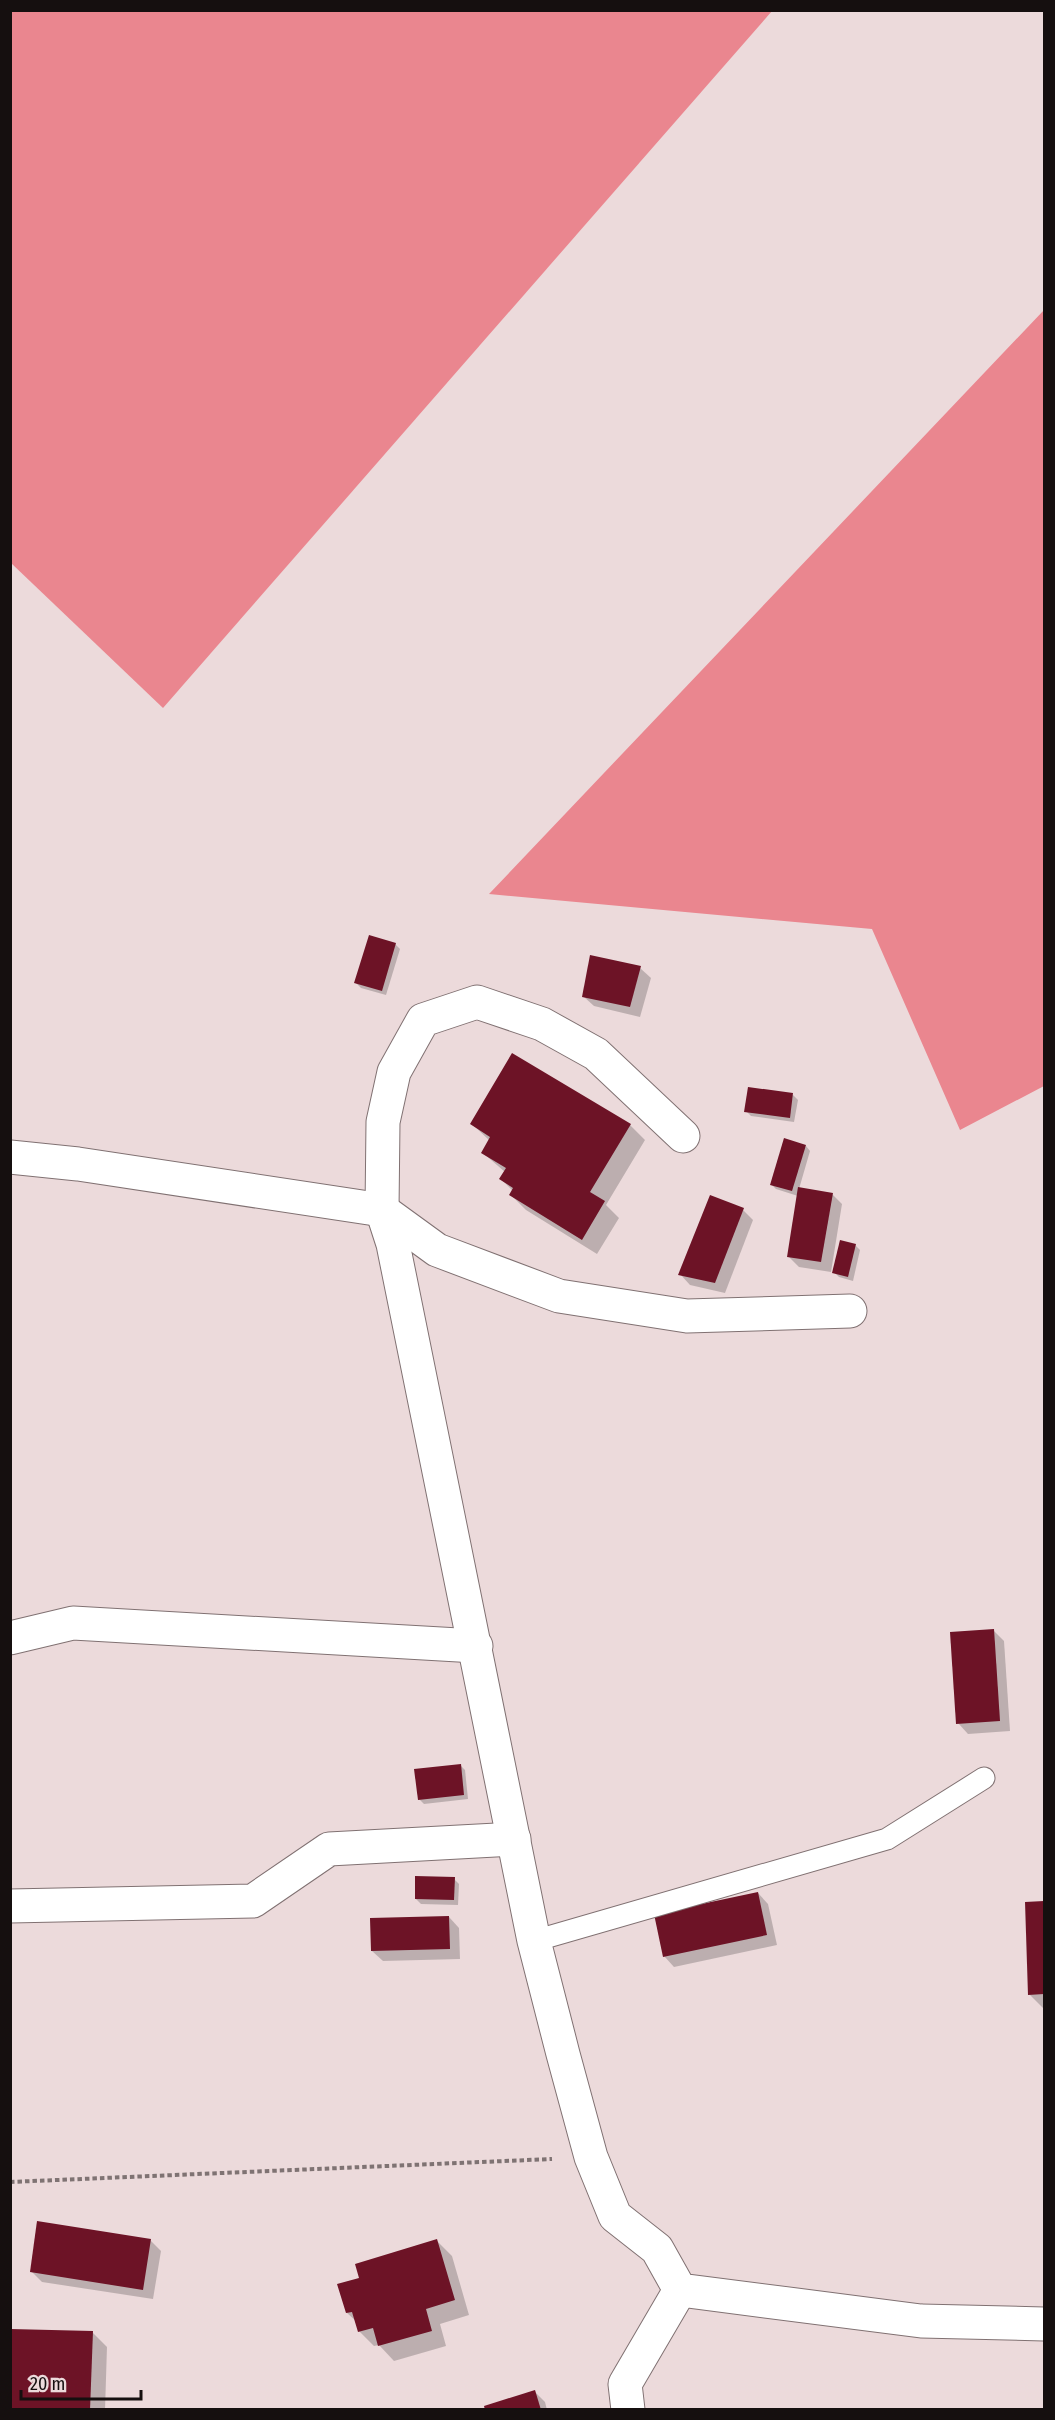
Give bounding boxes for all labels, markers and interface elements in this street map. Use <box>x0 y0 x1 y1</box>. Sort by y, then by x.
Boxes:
scale bar <box>21 2363 141 2401</box>
text: 20 m <box>30 2373 65 2395</box>

